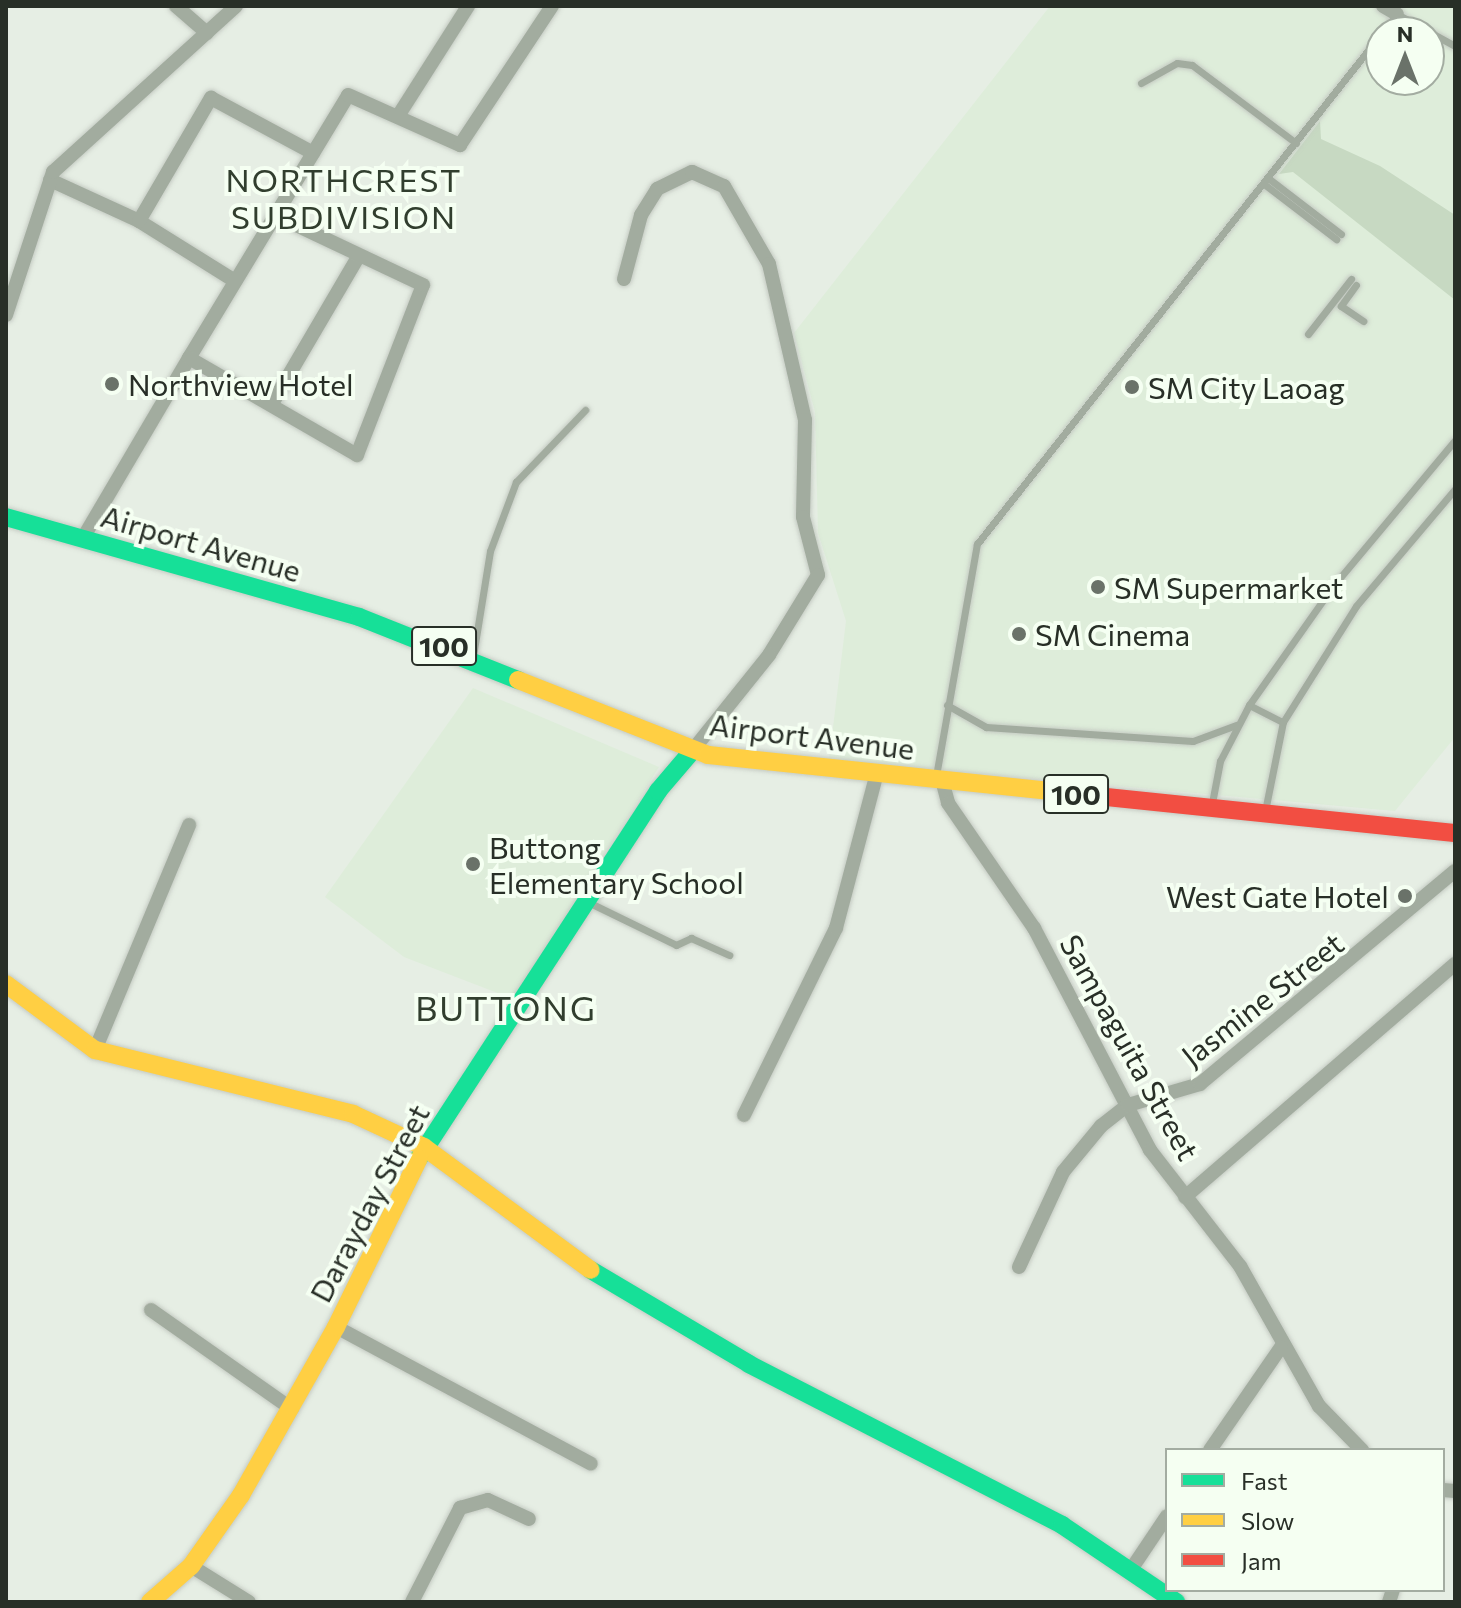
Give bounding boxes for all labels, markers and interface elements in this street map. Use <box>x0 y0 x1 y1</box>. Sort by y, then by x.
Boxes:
north arrow <box>1365 16 1445 96</box>
text: N <box>1397 20 1413 47</box>
district label: NORTHCREST SUBDIVISION <box>226 161 462 236</box>
place label: Northview Hotel <box>128 366 354 402</box>
place label: SM City Laoag <box>1148 369 1345 405</box>
marker: Northview Hotel <box>103 375 121 393</box>
marker: SM City Laoag <box>1123 378 1141 396</box>
street label: Airport Avenue <box>97 497 305 589</box>
place label: SM Supermarket <box>1114 569 1343 605</box>
marker: SM Supermarket <box>1089 578 1107 596</box>
place label: SM Cinema <box>1035 616 1190 652</box>
road number: 100 <box>410 622 478 670</box>
marker: SM Cinema <box>1010 625 1028 643</box>
street label: Airport Avenue <box>708 706 916 766</box>
road number: 100 <box>1042 770 1110 818</box>
place label: Buttong Elementary School <box>489 829 744 900</box>
marker: Buttong Elementary School <box>464 855 482 873</box>
place label: West Gate Hotel <box>1166 878 1389 914</box>
marker: West Gate Hotel <box>1396 887 1414 905</box>
street label: Jasmine Street <box>1174 925 1350 1073</box>
street label: Sampaguita Street <box>1053 928 1207 1166</box>
district label: BUTTONG <box>415 988 597 1028</box>
street label: Darayday Street <box>302 1098 436 1308</box>
legend <box>1165 1448 1445 1592</box>
text: Fast <box>1241 1466 1288 1495</box>
text: Slow <box>1241 1506 1294 1535</box>
text: Jam <box>1241 1546 1281 1575</box>

